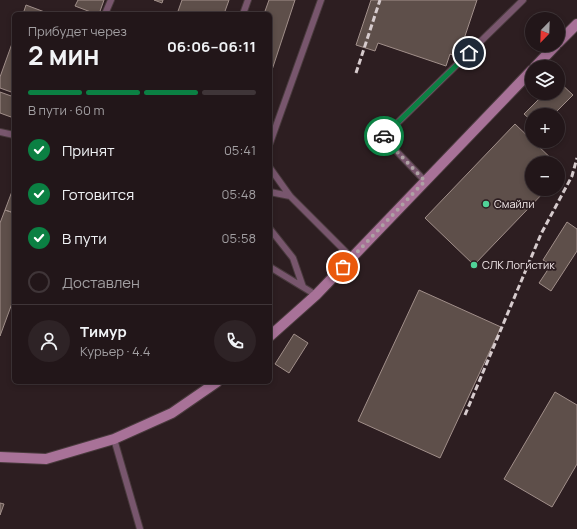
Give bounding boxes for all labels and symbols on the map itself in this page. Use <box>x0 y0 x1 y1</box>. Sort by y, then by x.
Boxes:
north arrow <box>525 12 565 52</box>
pin <box>452 36 486 70</box>
courier <box>364 116 404 156</box>
place label: Смайли <box>494 196 534 211</box>
marker: Смайли <box>481 199 491 209</box>
pin <box>326 250 360 284</box>
place label: СЛК Логистик <box>482 257 555 272</box>
marker: СЛК Логистик <box>469 260 479 270</box>

